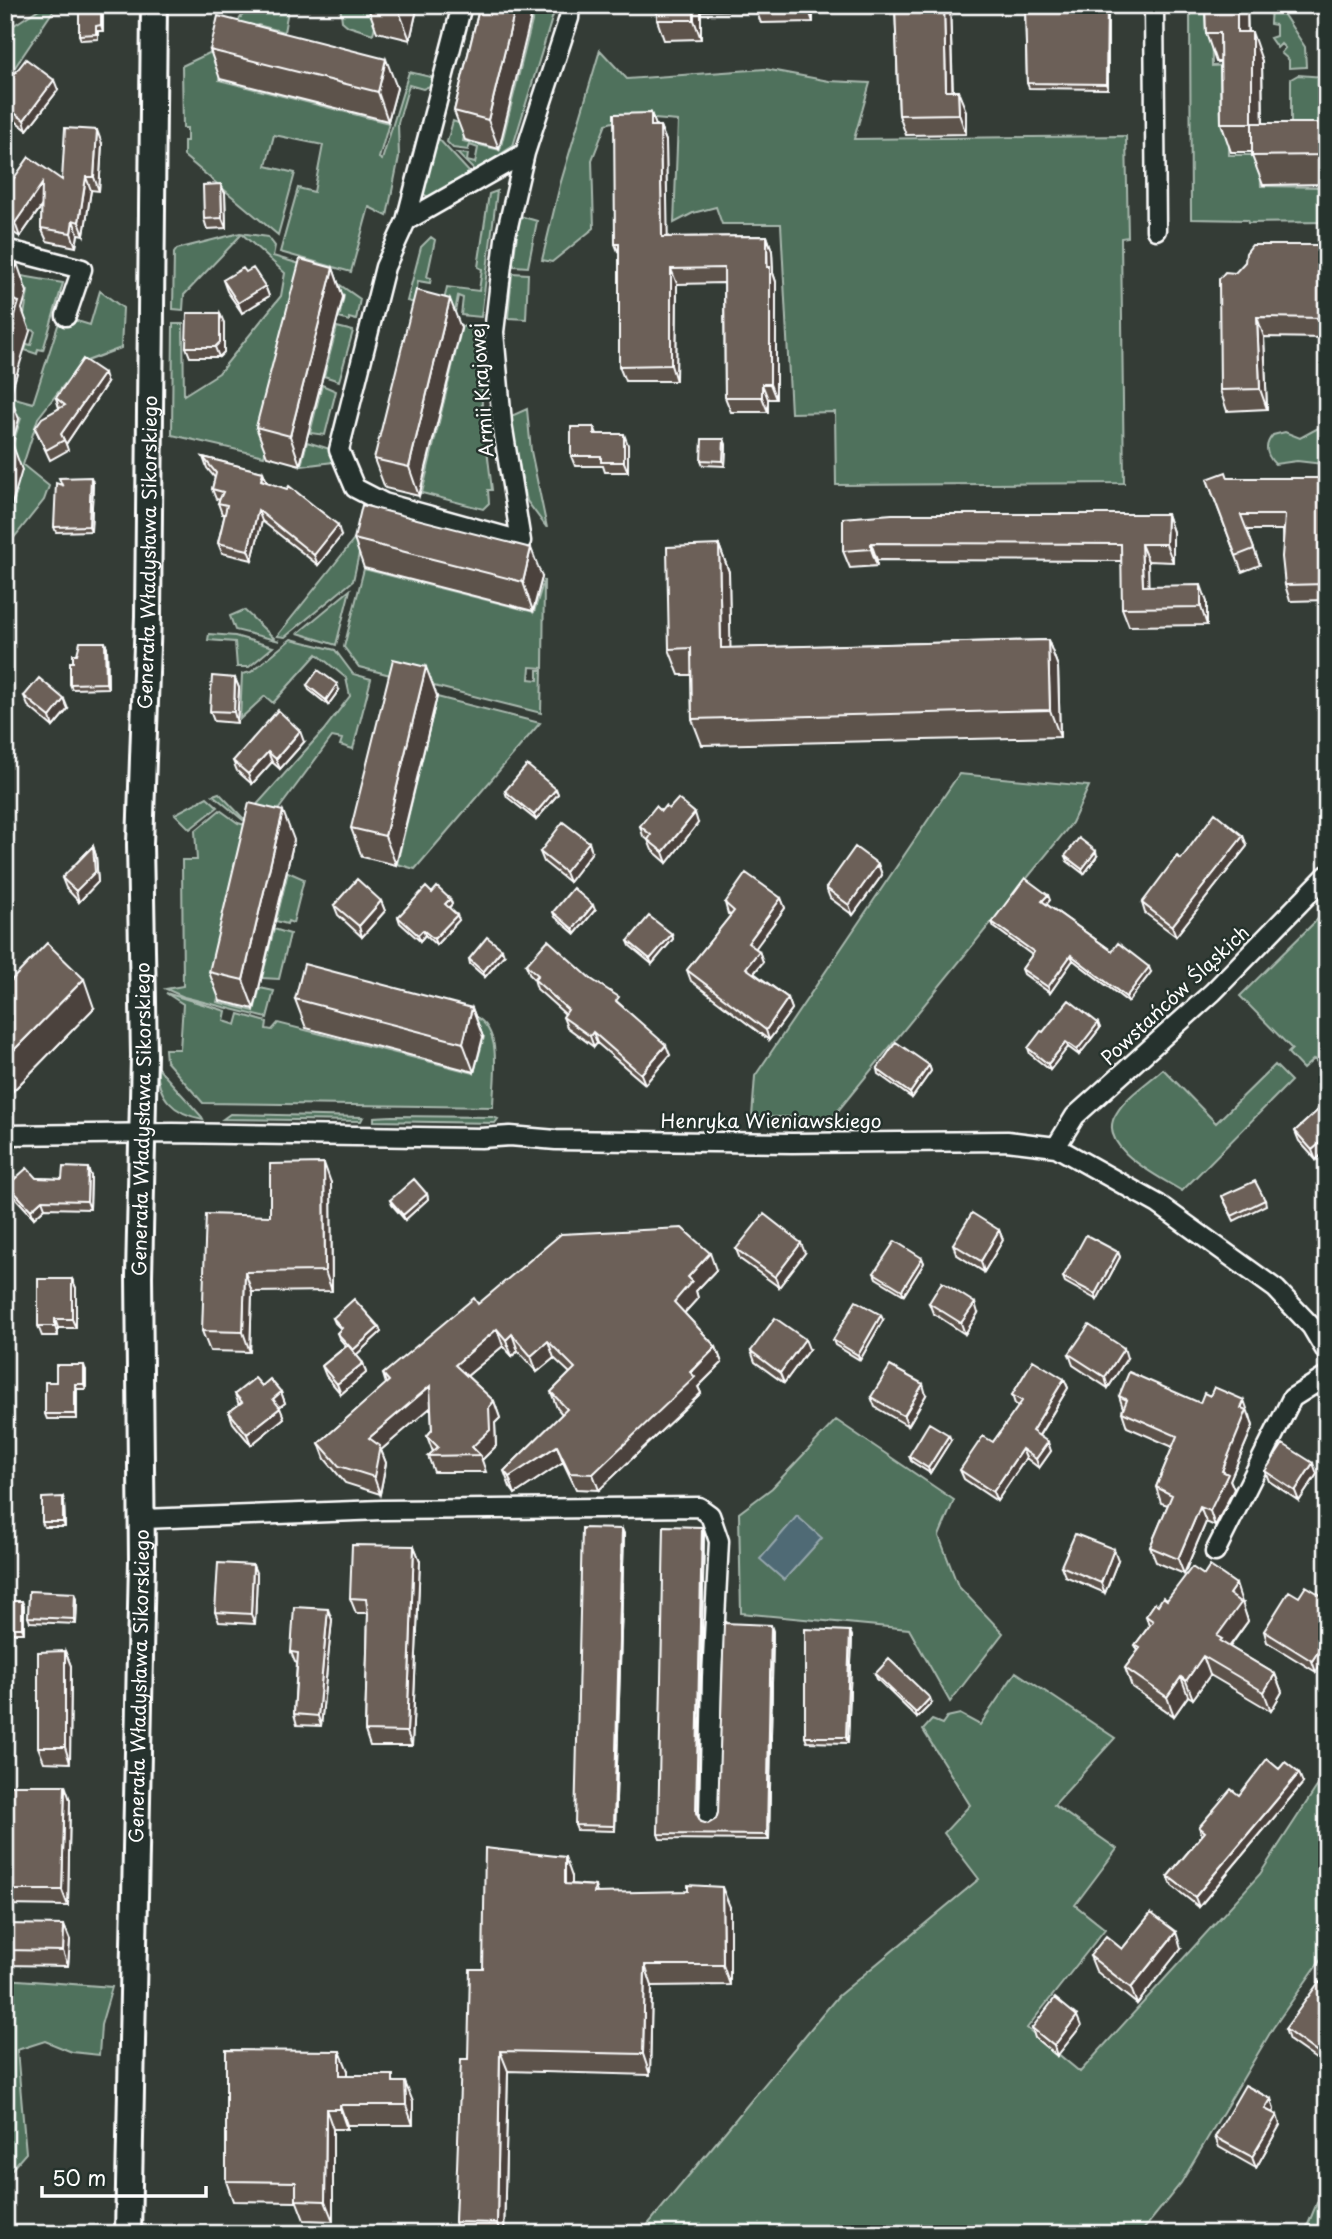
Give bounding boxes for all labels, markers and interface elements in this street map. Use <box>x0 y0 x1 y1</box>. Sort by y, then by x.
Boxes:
street label: Armii Krajowej <box>462 322 500 458</box>
street label: Generała Władysława Sikorskiego <box>130 395 163 710</box>
street label: Powstańców Śląskich <box>1094 918 1255 1071</box>
street label: Generała Władysława Sikorskiego <box>124 962 157 1276</box>
street label: Henryka Wieniawskiego <box>661 1106 881 1134</box>
street label: Generała Władysława Sikorskiego <box>121 1529 155 1843</box>
scale bar <box>42 2155 206 2199</box>
text: 50 m <box>52 2161 106 2193</box>

